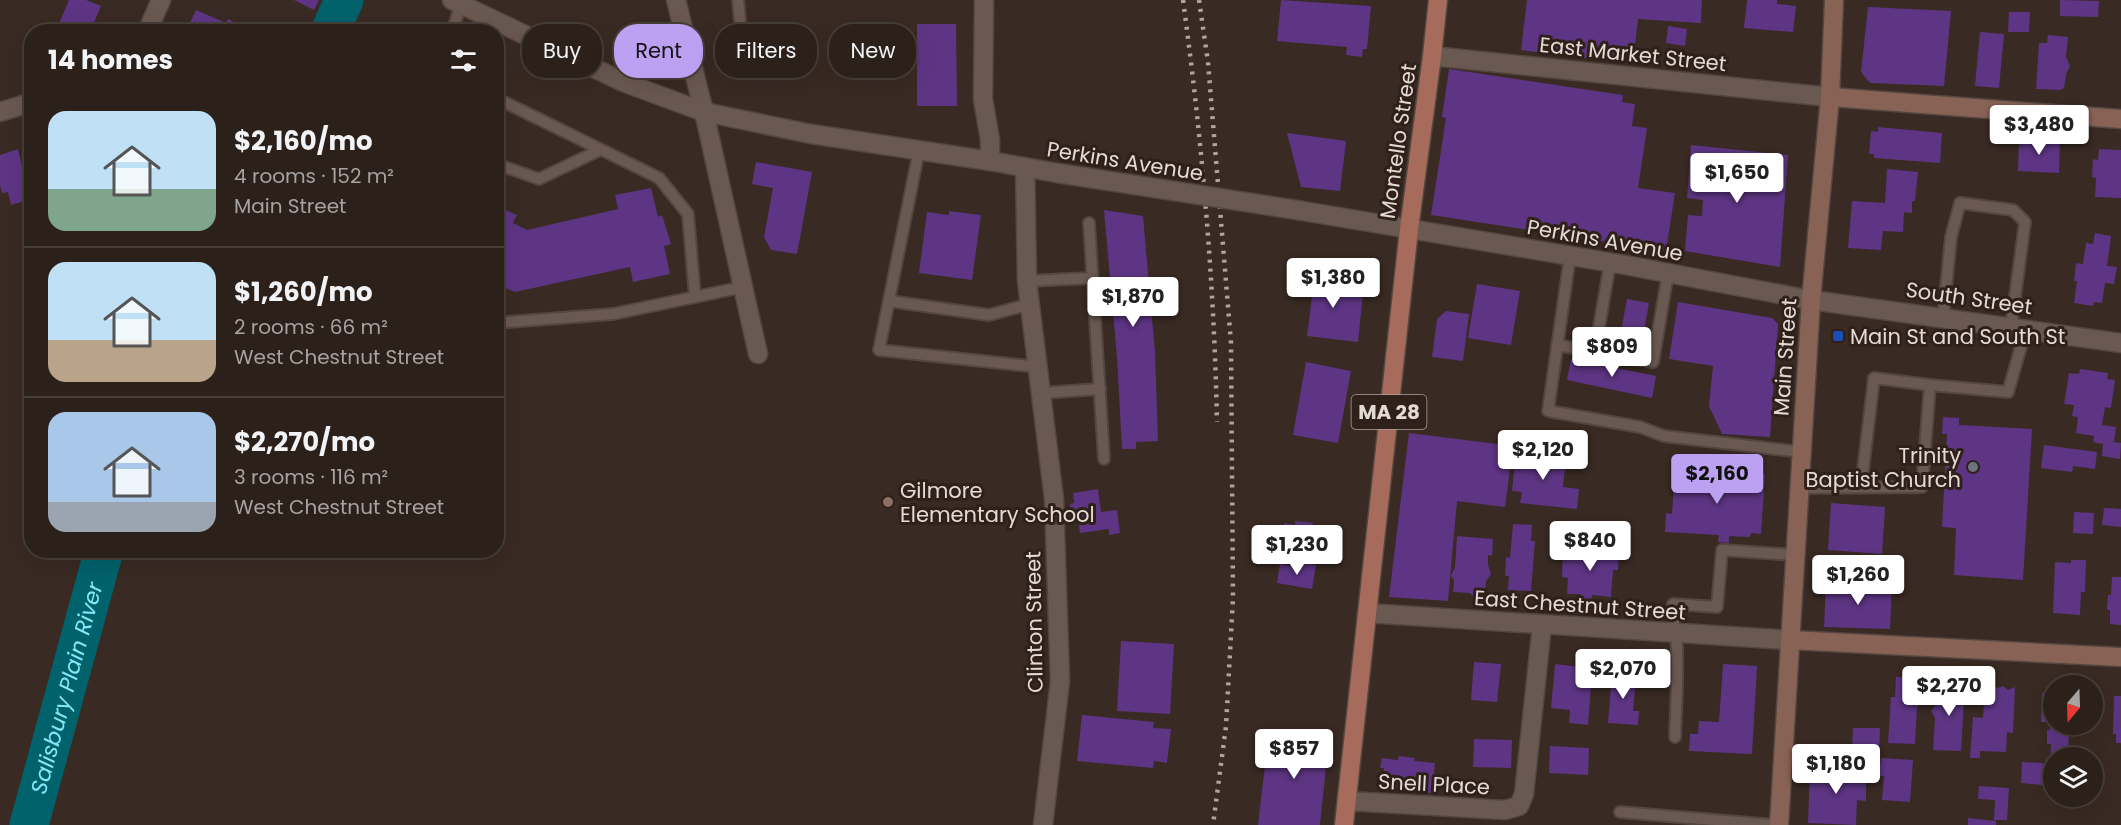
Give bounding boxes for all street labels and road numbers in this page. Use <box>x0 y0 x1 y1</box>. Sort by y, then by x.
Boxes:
street label: East Market Street <box>1538 30 1728 78</box>
street label: Montello Street <box>1373 61 1423 221</box>
street label: Perkins Avenue <box>1045 134 1205 188</box>
street label: Perkins Avenue <box>1525 212 1685 268</box>
street label: South Street <box>1904 275 2034 321</box>
street label: Main Street <box>1766 297 1804 417</box>
road number: MA 28 <box>1352 395 1426 429</box>
street label: Clinton Street <box>1018 551 1050 693</box>
street label: East Chestnut Street <box>1473 583 1687 627</box>
street label: Snell Place <box>1377 767 1491 801</box>

